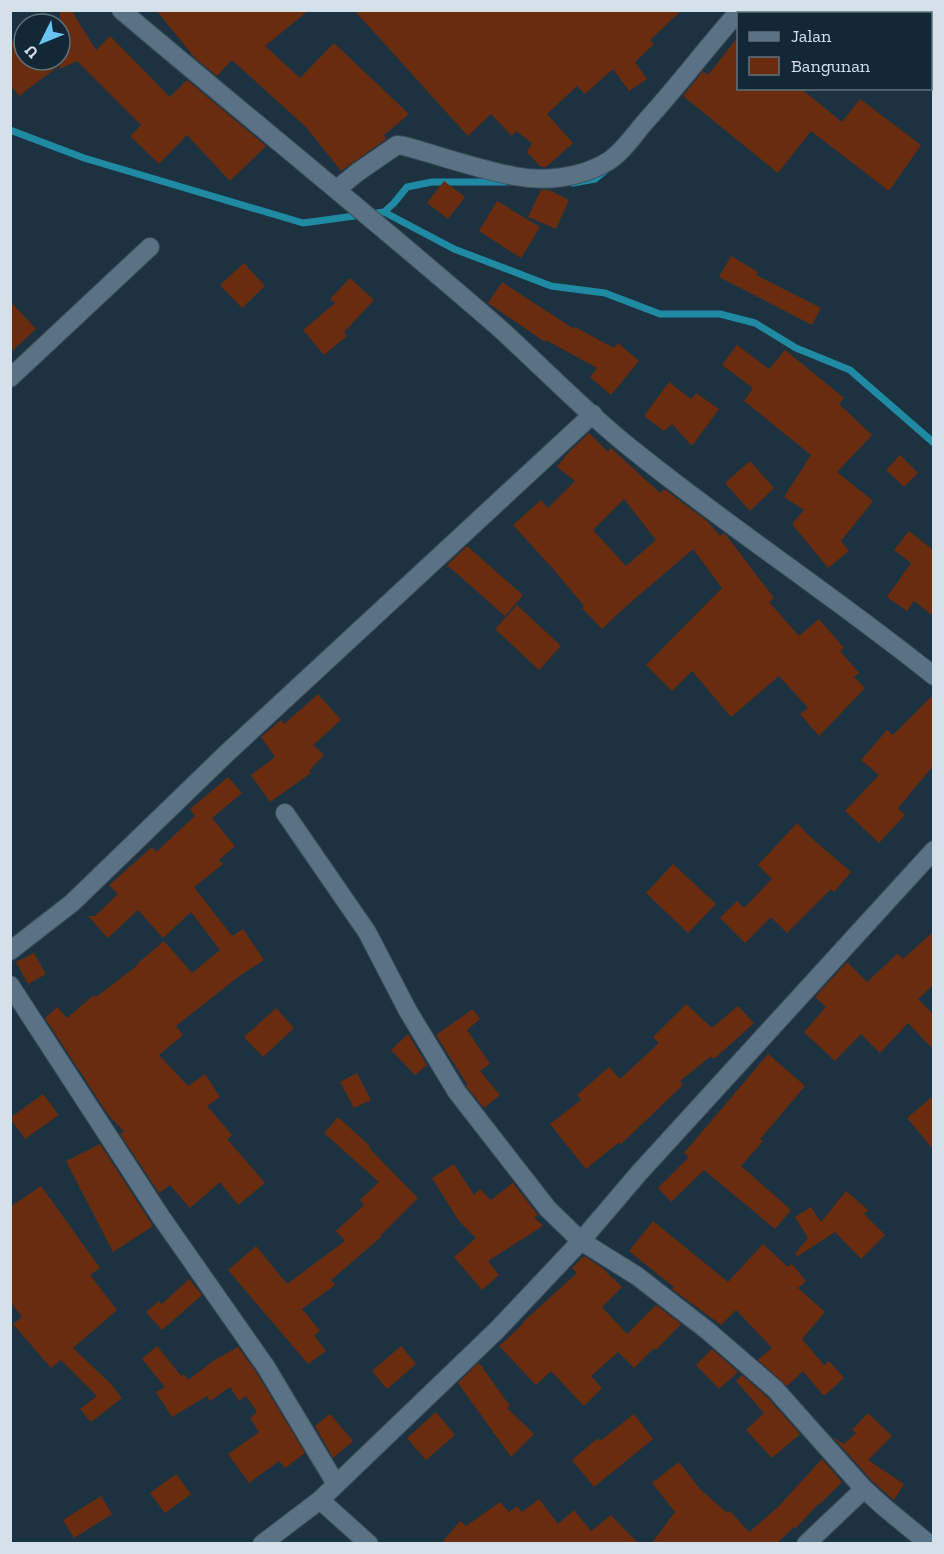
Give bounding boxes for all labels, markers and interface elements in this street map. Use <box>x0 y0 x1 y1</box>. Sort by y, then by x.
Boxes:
north arrow <box>12 12 72 72</box>
legend <box>737 12 932 90</box>
text: Jalan <box>791 25 832 47</box>
text: U <box>20 41 42 63</box>
text: Bangunan <box>791 55 871 77</box>

